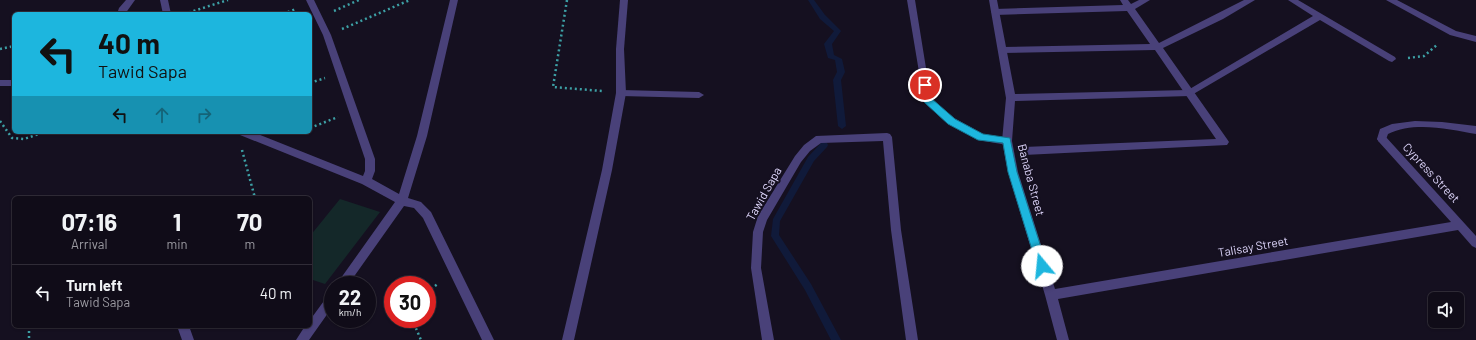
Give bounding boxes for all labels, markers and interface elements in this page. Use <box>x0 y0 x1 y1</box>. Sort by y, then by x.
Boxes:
text: 40 m <box>98 26 160 60</box>
icon: left <box>32 28 84 80</box>
text: Tawid Sapa <box>98 60 187 82</box>
pin <box>908 68 942 102</box>
icon: arrive <box>914 74 936 96</box>
icon: left <box>109 104 131 126</box>
icon: ahead <box>151 104 173 126</box>
icon: right <box>193 104 215 126</box>
street label: Cypress Street <box>1401 140 1463 205</box>
street label: Banaba Street <box>1016 142 1048 217</box>
street label: Tawid Sapa <box>743 164 784 223</box>
text: 07:16 <box>61 207 117 236</box>
text: 1 <box>173 207 181 236</box>
text: 70 <box>237 207 263 236</box>
street label: Talisay Street <box>1217 233 1289 259</box>
text: Arrival <box>71 236 107 252</box>
text: min <box>167 236 188 252</box>
text: m <box>244 236 255 252</box>
position arrow <box>1021 245 1063 287</box>
text: Turn left <box>66 276 122 294</box>
speed limit sign: 30 <box>384 276 436 328</box>
icon: left <box>32 282 54 304</box>
text: 40 m <box>260 284 292 302</box>
text: 22 <box>339 285 361 309</box>
map controls <box>1428 292 1464 328</box>
button: sound <box>1428 292 1464 328</box>
text: Tawid Sapa <box>66 294 130 310</box>
text: km/h <box>339 306 361 318</box>

